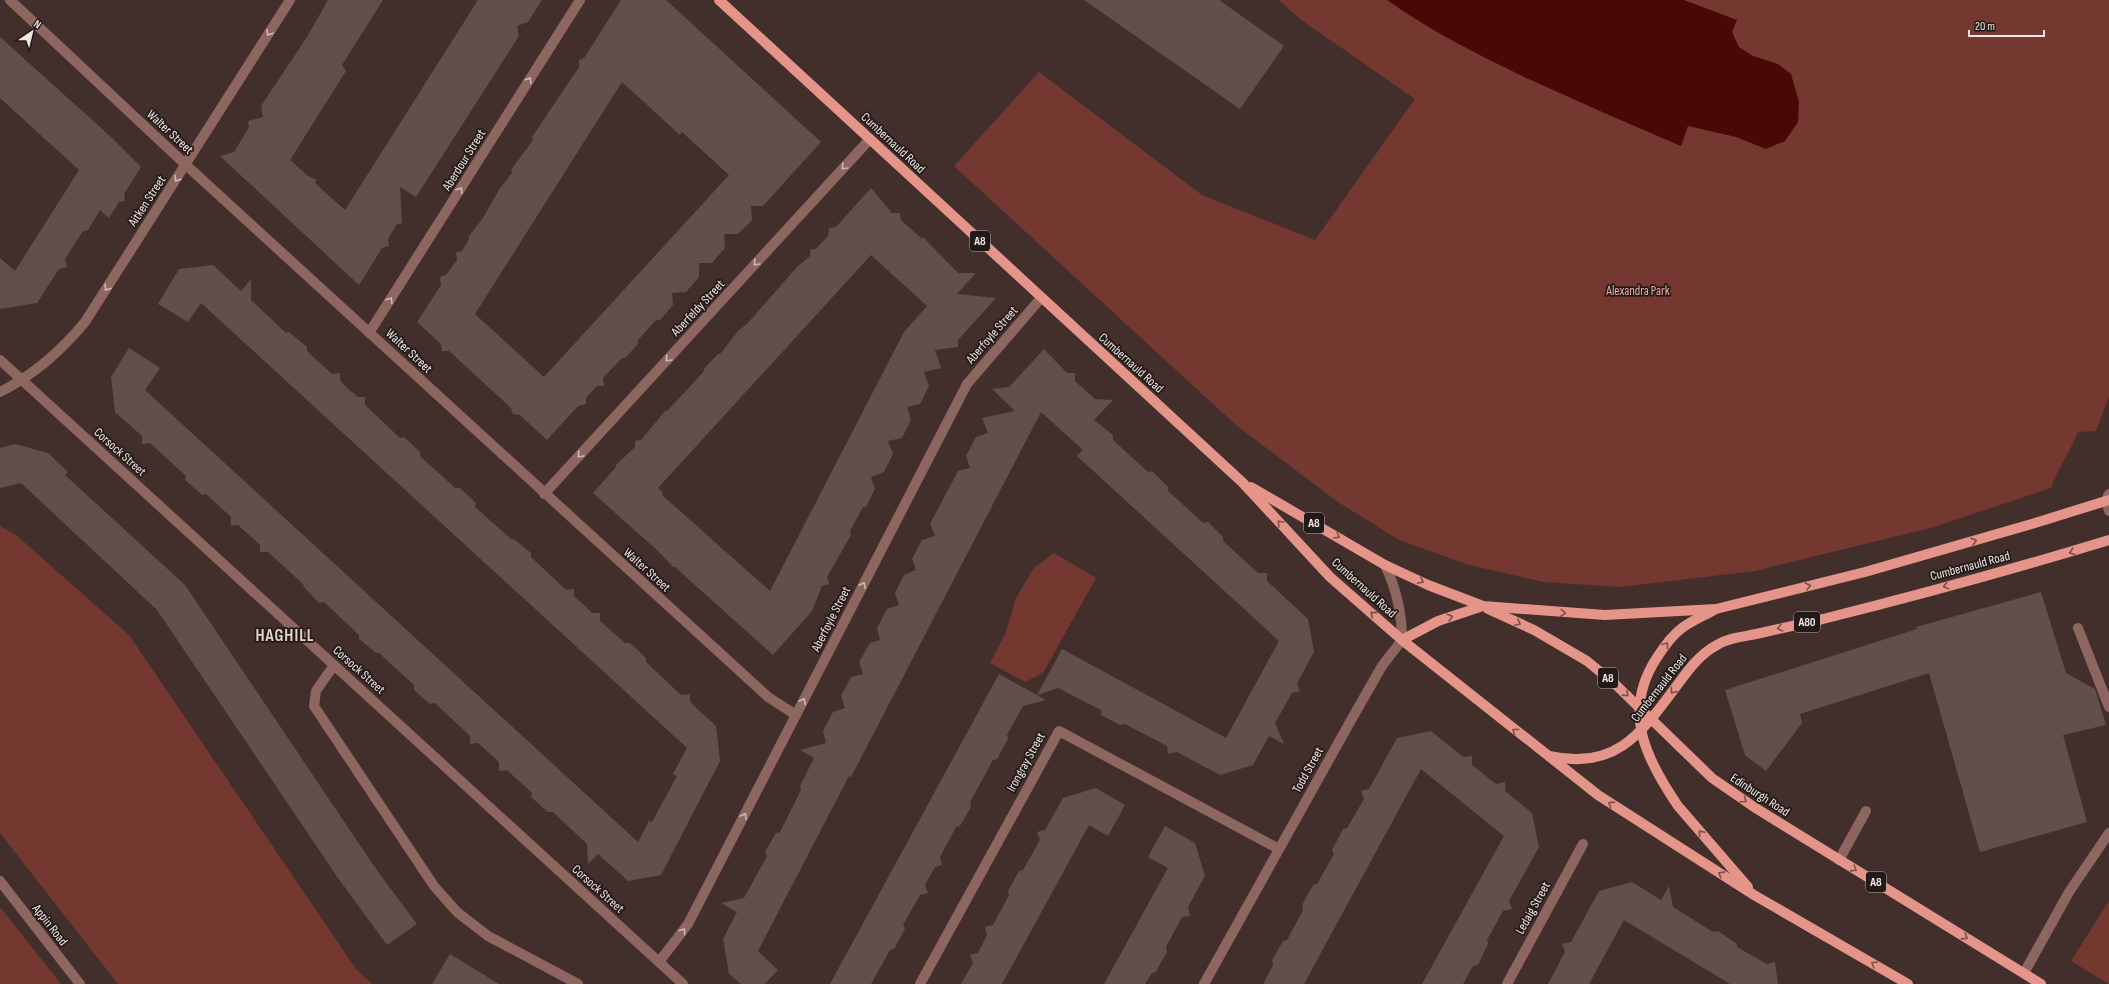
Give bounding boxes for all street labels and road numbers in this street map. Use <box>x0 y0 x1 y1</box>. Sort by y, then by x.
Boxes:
street label: Walter Street <box>143 106 197 158</box>
street label: Cumbernauld Road <box>858 109 928 177</box>
street label: Aberdour Street <box>438 126 489 194</box>
street label: Aitken Street <box>124 173 169 230</box>
road number: A8 <box>970 231 990 251</box>
street label: Aberfeldy Street <box>667 276 728 340</box>
street label: Aberfoyle Street <box>962 303 1021 368</box>
street label: Walter Street <box>382 325 436 377</box>
street label: Cumbernauld Road <box>1095 330 1167 396</box>
street label: Corsock Street <box>91 424 149 480</box>
road number: A8 <box>1304 513 1324 533</box>
street label: Walter Street <box>620 545 674 595</box>
street label: Cumbernauld Road <box>1928 548 2012 584</box>
street label: Cumbernauld Road <box>1328 555 1400 621</box>
street label: Aberfoyle Street <box>807 584 854 655</box>
road number: A80 <box>1794 612 1820 632</box>
street label: Corsock Street <box>330 642 388 698</box>
street label: Cumbernauld Road <box>1627 651 1691 725</box>
road number: A8 <box>1598 668 1618 688</box>
street label: Irongray Street <box>1003 730 1049 794</box>
street label: Todd Street <box>1289 744 1327 796</box>
street label: Edinburgh Road <box>1727 770 1793 820</box>
street label: Corsock Street <box>569 861 627 917</box>
road number: A8 <box>1866 872 1886 892</box>
street label: Ledaig Street <box>1512 879 1554 937</box>
street label: Appin Road <box>28 900 71 949</box>

